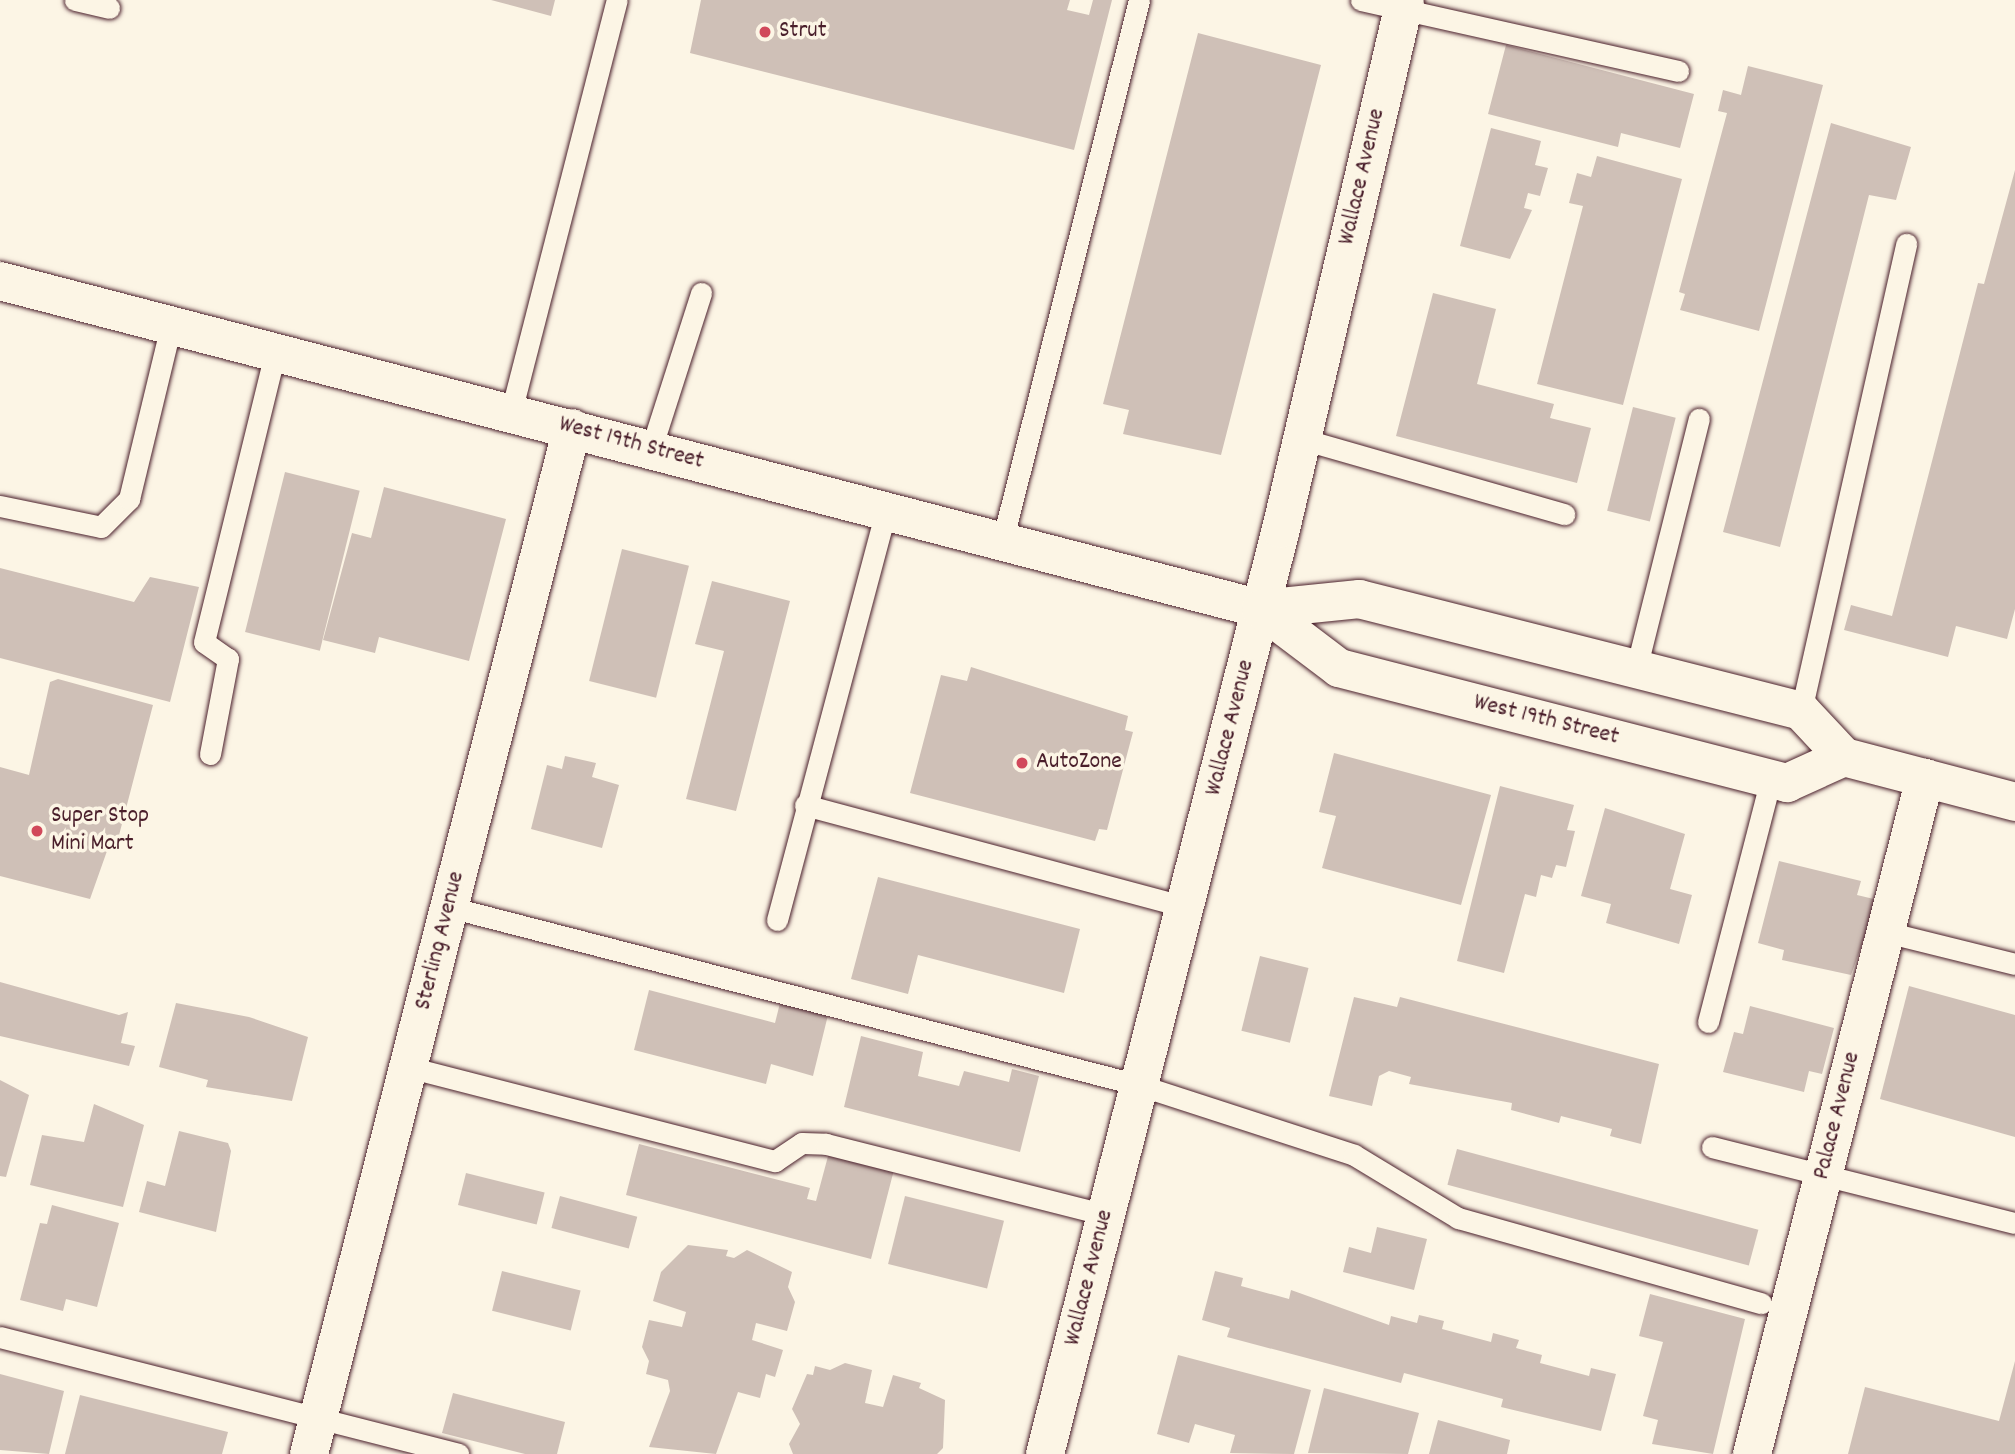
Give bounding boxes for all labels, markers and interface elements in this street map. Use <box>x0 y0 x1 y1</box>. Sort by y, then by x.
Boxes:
place label: Strut <box>779 18 827 46</box>
marker: Strut <box>757 24 773 40</box>
street label: Wallace Avenue <box>1333 106 1393 248</box>
street label: West 19th Street <box>555 411 707 477</box>
street label: Wallace Avenue <box>1200 657 1262 799</box>
street label: West 19th Street <box>1470 689 1622 753</box>
place label: AutoZone <box>1036 749 1122 777</box>
marker: AutoZone <box>1014 755 1030 771</box>
place label: Super Stop Mini Mart <box>51 803 149 859</box>
marker: Super Stop Mini Mart <box>29 823 45 839</box>
street label: Sterling Avenue <box>410 869 472 1013</box>
street label: Palace Avenue <box>1808 1049 1868 1183</box>
street label: Wallace Avenue <box>1059 1207 1121 1349</box>

